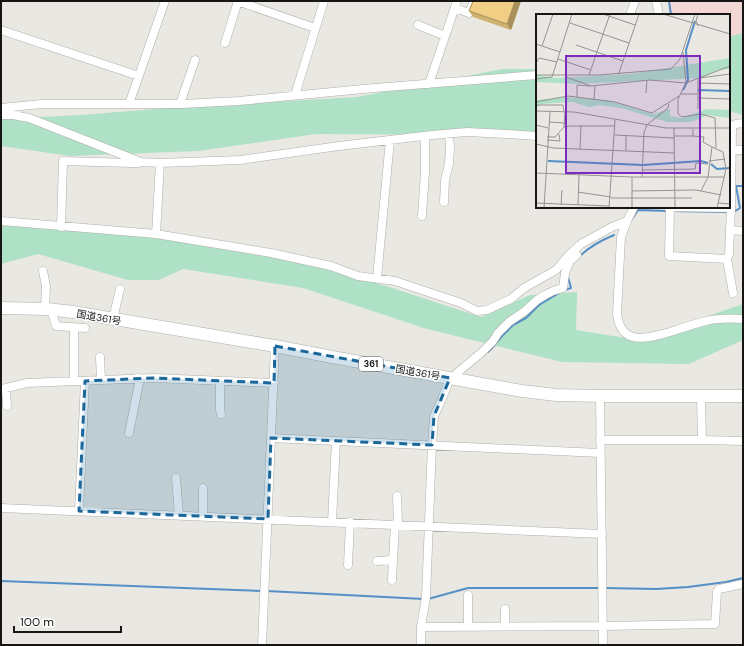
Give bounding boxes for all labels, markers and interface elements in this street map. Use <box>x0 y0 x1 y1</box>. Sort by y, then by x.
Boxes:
inset map <box>536 14 730 208</box>
street label: 国道361号 <box>75 307 122 328</box>
road number: 361 <box>359 357 383 371</box>
street label: 国道361号 <box>394 362 441 383</box>
scale bar <box>14 608 121 634</box>
text: 100 m <box>20 614 54 630</box>

